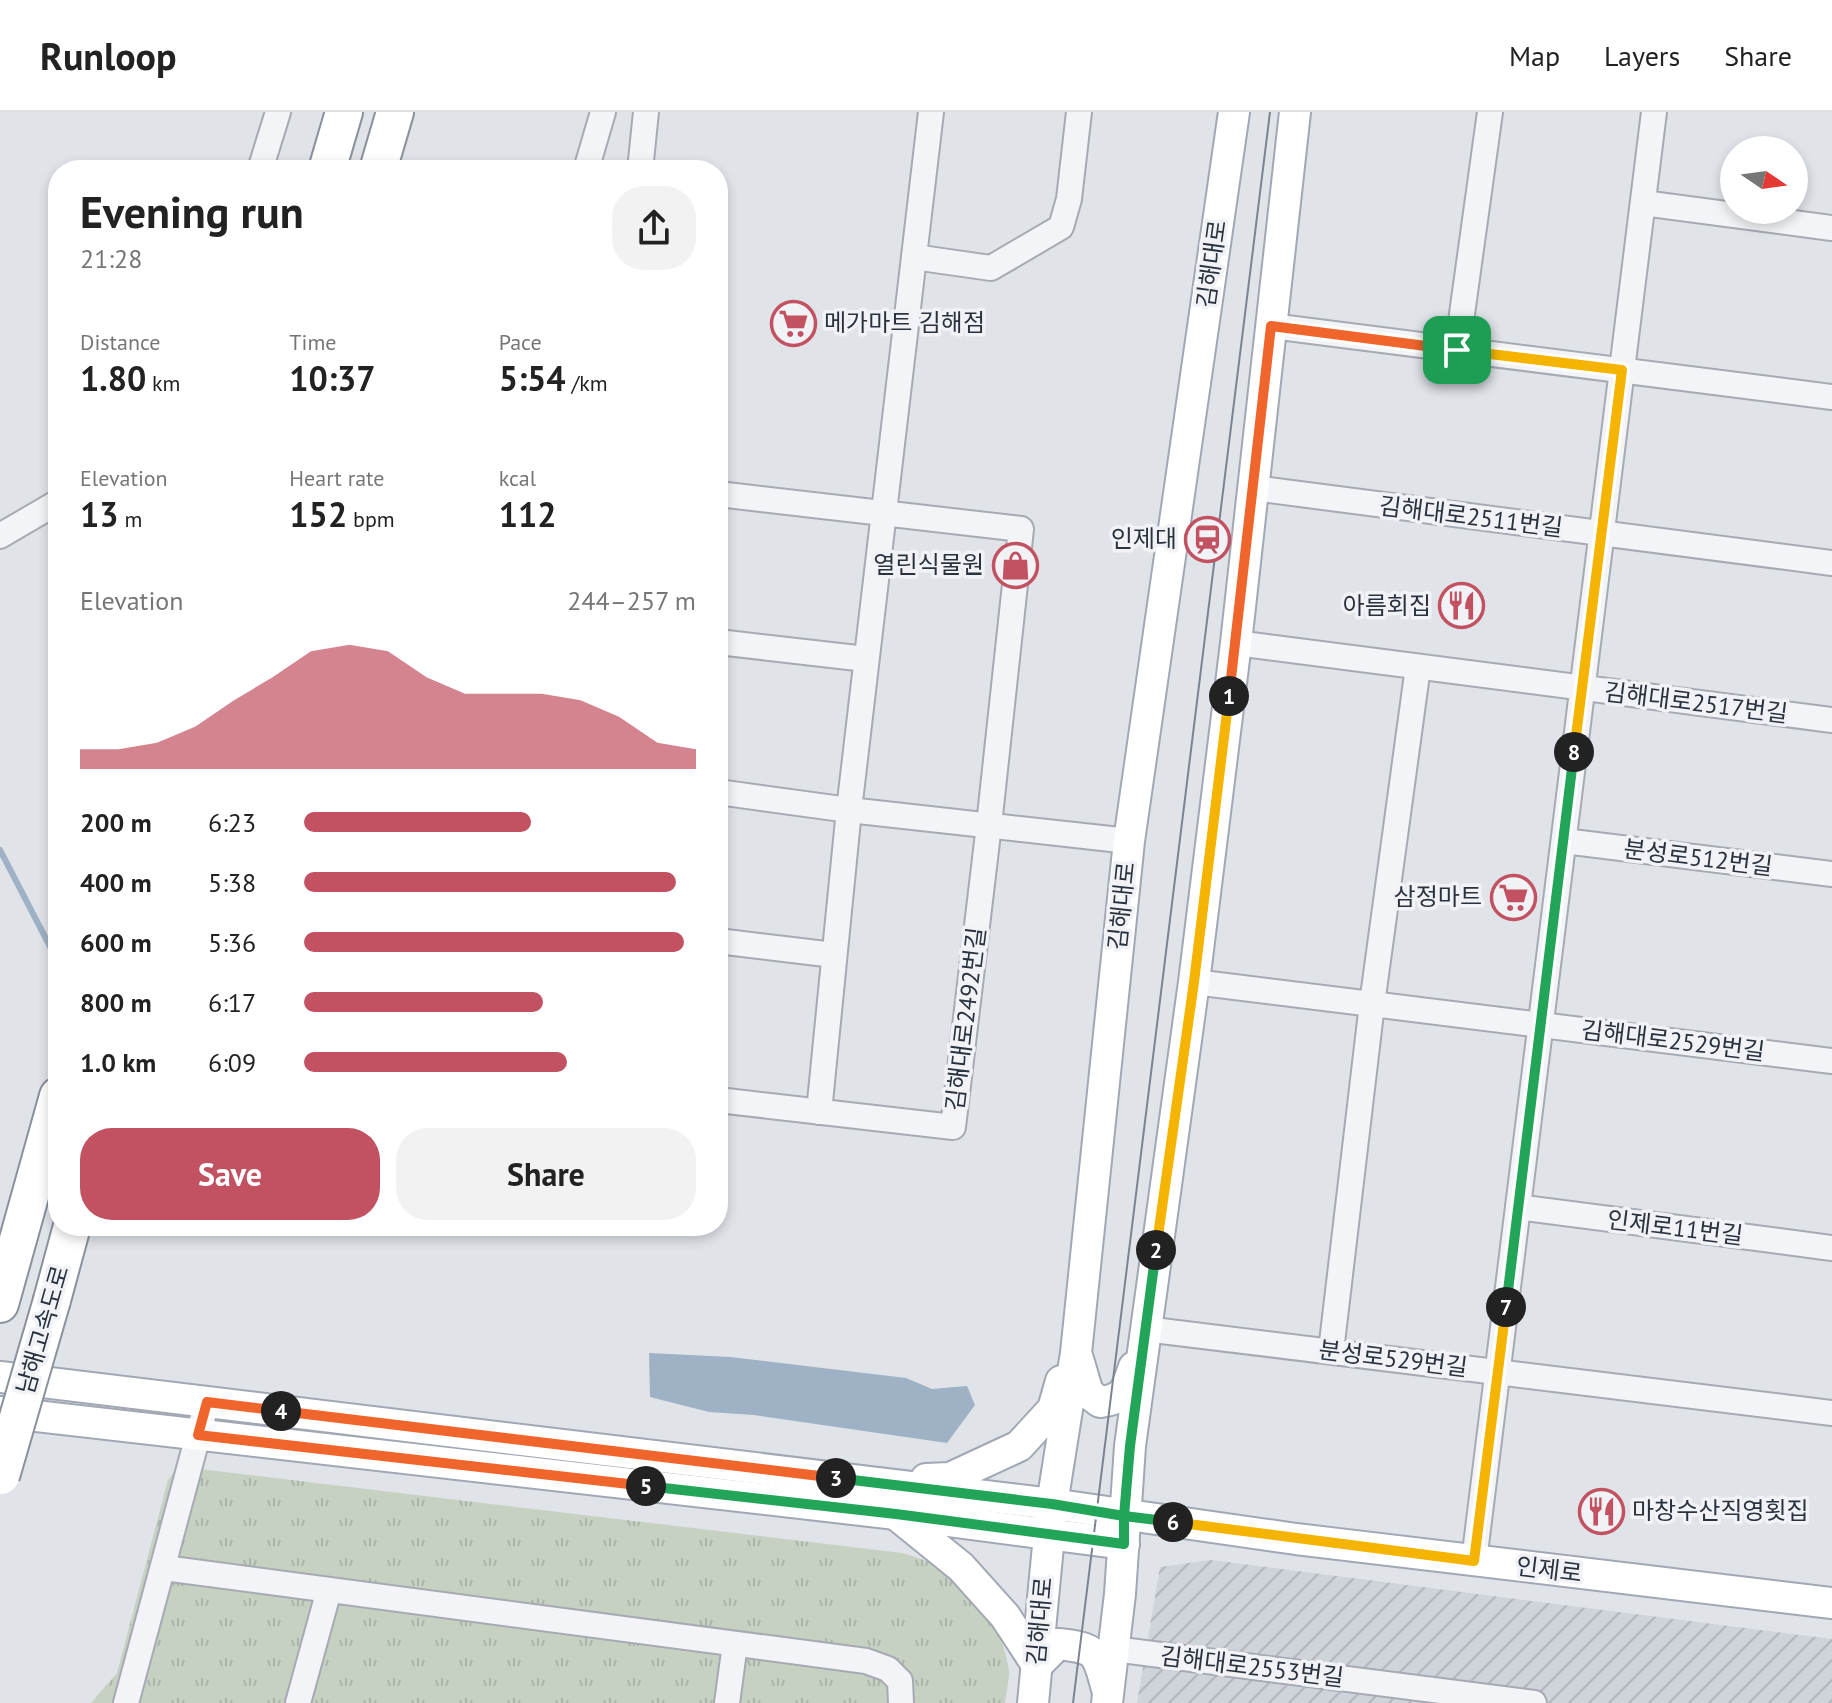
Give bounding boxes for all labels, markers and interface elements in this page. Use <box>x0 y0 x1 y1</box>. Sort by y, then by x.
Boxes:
text: Runloop <box>40 31 177 80</box>
text: Map <box>1509 37 1560 74</box>
text: Layers <box>1604 37 1680 74</box>
text: Share <box>1724 37 1792 74</box>
north arrow <box>1720 136 1808 224</box>
map controls <box>1720 136 1808 224</box>
text: Evening run <box>80 183 304 240</box>
button: share <box>612 186 696 270</box>
street label: 김해대로 <box>1190 218 1233 310</box>
text: 21:28 <box>80 242 142 275</box>
supermarket icon: 메가마트 김해점 <box>769 299 817 347</box>
place label: 메가마트 김해점 <box>824 307 985 338</box>
pin <box>1423 316 1491 384</box>
text: Distance <box>80 328 161 356</box>
text: Time <box>289 328 336 356</box>
text: Pace <box>499 328 542 356</box>
icon: arrive <box>1435 328 1479 372</box>
text: 1.80 <box>80 356 146 400</box>
text: 10:37 <box>289 356 376 400</box>
text: 5:54 <box>499 356 566 400</box>
text: km <box>146 369 180 397</box>
text: /km <box>566 369 608 397</box>
text: Elevation <box>80 464 168 492</box>
text: Heart rate <box>289 464 384 492</box>
text: kcal <box>499 464 536 492</box>
street label: 김해대로2511번길 <box>1377 490 1565 543</box>
text: 13 <box>80 492 119 536</box>
text: 152 <box>289 492 347 536</box>
text: 112 <box>499 492 557 536</box>
text: m <box>119 505 142 533</box>
text: bpm <box>347 505 395 533</box>
station icon: 인제대 <box>1184 515 1232 563</box>
place label: 인제대 <box>1111 523 1177 554</box>
shop icon: 열린식물원 <box>991 541 1039 589</box>
place label: 열린식물원 <box>874 549 984 580</box>
restaurant icon: 아름회집 <box>1438 582 1486 630</box>
text: Elevation <box>80 584 184 617</box>
text: 244–257 m <box>567 584 696 617</box>
place label: 아름회집 <box>1343 590 1431 621</box>
pin: 1 <box>1209 676 1249 716</box>
street label: 김해대로2517번길 <box>1602 676 1790 729</box>
text: 1 <box>1223 682 1235 710</box>
pin: 8 <box>1554 732 1594 772</box>
text: 8 <box>1568 738 1580 766</box>
text: 200 m <box>80 806 152 839</box>
text: 6:23 <box>208 806 256 839</box>
street label: 분성로512번길 <box>1622 833 1774 882</box>
street label: 김해대로 <box>1101 860 1142 951</box>
text: 400 m <box>80 866 152 899</box>
text: 5:38 <box>208 866 256 899</box>
supermarket icon: 삼정마트 <box>1489 873 1537 921</box>
place label: 삼정마트 <box>1394 881 1482 912</box>
street label: 김해대로2492번길 <box>939 925 992 1113</box>
text: 600 m <box>80 926 152 959</box>
text: 5:36 <box>208 926 256 959</box>
text: 800 m <box>80 986 152 1019</box>
text: 6:17 <box>208 986 256 1019</box>
street label: 김해대로2529번길 <box>1579 1014 1767 1067</box>
text: 1.0 km <box>80 1046 156 1079</box>
text: 6:09 <box>208 1046 256 1079</box>
button: Save <box>80 1128 380 1220</box>
button: Share <box>396 1128 696 1220</box>
street label: 인제로11번길 <box>1605 1204 1745 1251</box>
pin: 2 <box>1136 1230 1176 1270</box>
text: 2 <box>1150 1236 1162 1264</box>
street label: 남해고속도로 <box>9 1262 76 1398</box>
pin: 7 <box>1486 1287 1526 1327</box>
text: 7 <box>1500 1293 1512 1321</box>
street label: 분성로529번길 <box>1317 1334 1469 1383</box>
pin: 4 <box>261 1391 301 1431</box>
text: 4 <box>275 1397 287 1425</box>
pin: 3 <box>816 1458 856 1498</box>
text: 3 <box>830 1464 842 1492</box>
pin: 5 <box>626 1466 666 1506</box>
text: 5 <box>640 1472 652 1500</box>
restaurant icon: 마창수산직영횟집 <box>1577 1487 1625 1535</box>
place label: 마창수산직영횟집 <box>1632 1495 1809 1526</box>
pin: 6 <box>1153 1502 1193 1542</box>
text: 6 <box>1167 1508 1179 1536</box>
street label: 인제로 <box>1514 1550 1584 1589</box>
street label: 김해대로 <box>1020 1576 1059 1666</box>
street label: 김해대로2553번길 <box>1158 1640 1346 1693</box>

